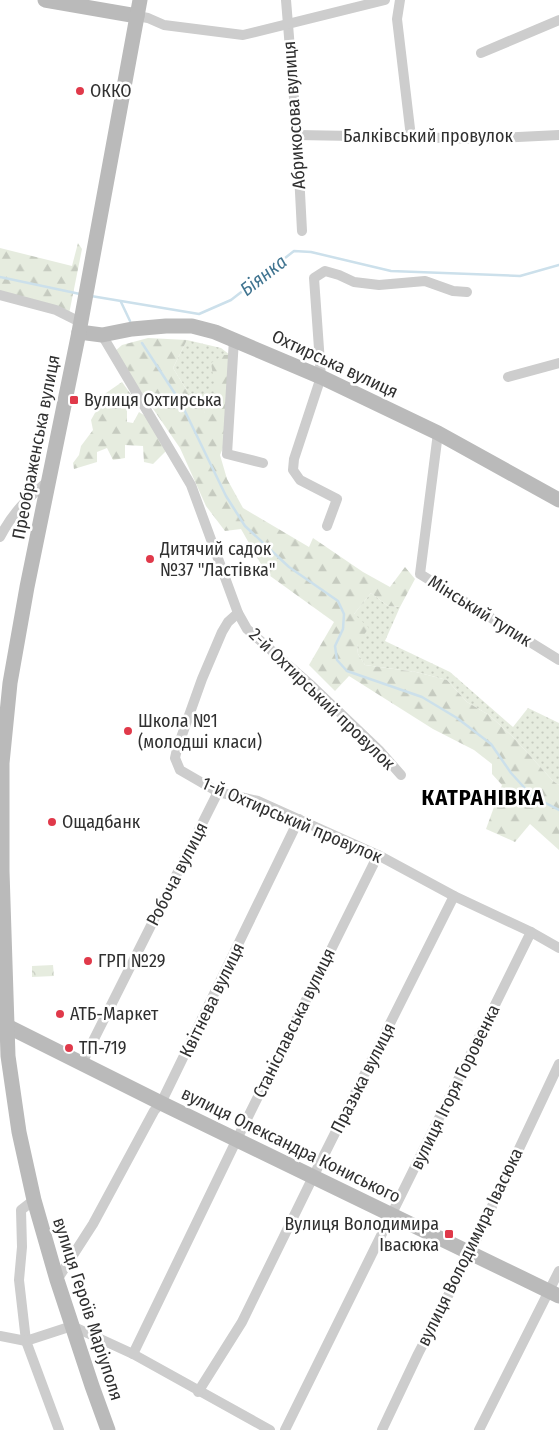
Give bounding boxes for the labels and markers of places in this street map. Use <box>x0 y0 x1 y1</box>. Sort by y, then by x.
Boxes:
place label: ОККО <box>90 80 132 102</box>
marker: ОККО <box>74 85 86 97</box>
place label: Вулиця Охтирська <box>84 389 222 411</box>
marker: Вулиця Охтирська <box>68 394 80 406</box>
place label: Дитячий садок №37 "Ластівка" <box>159 538 276 581</box>
marker: Дитячий садок №37 "Ластівка" <box>144 553 156 565</box>
place label: Школа №1 (молодші класи) <box>138 710 262 753</box>
marker: Школа №1 (молодші класи) <box>122 725 134 737</box>
place label: Ощадбанк <box>62 811 141 833</box>
marker: Ощадбанк <box>46 816 58 828</box>
place label: ГРП №29 <box>98 950 165 972</box>
marker: ГРП №29 <box>82 955 94 967</box>
place label: АТБ-Маркет <box>70 1003 159 1025</box>
marker: АТБ-Маркет <box>54 1008 66 1020</box>
place label: ТП-719 <box>79 1037 127 1059</box>
marker: ТП-719 <box>63 1042 75 1054</box>
place label: Вулиця Володимира Івасюка <box>284 1213 439 1256</box>
marker: Вулиця Володимира Івасюка <box>443 1228 455 1240</box>

